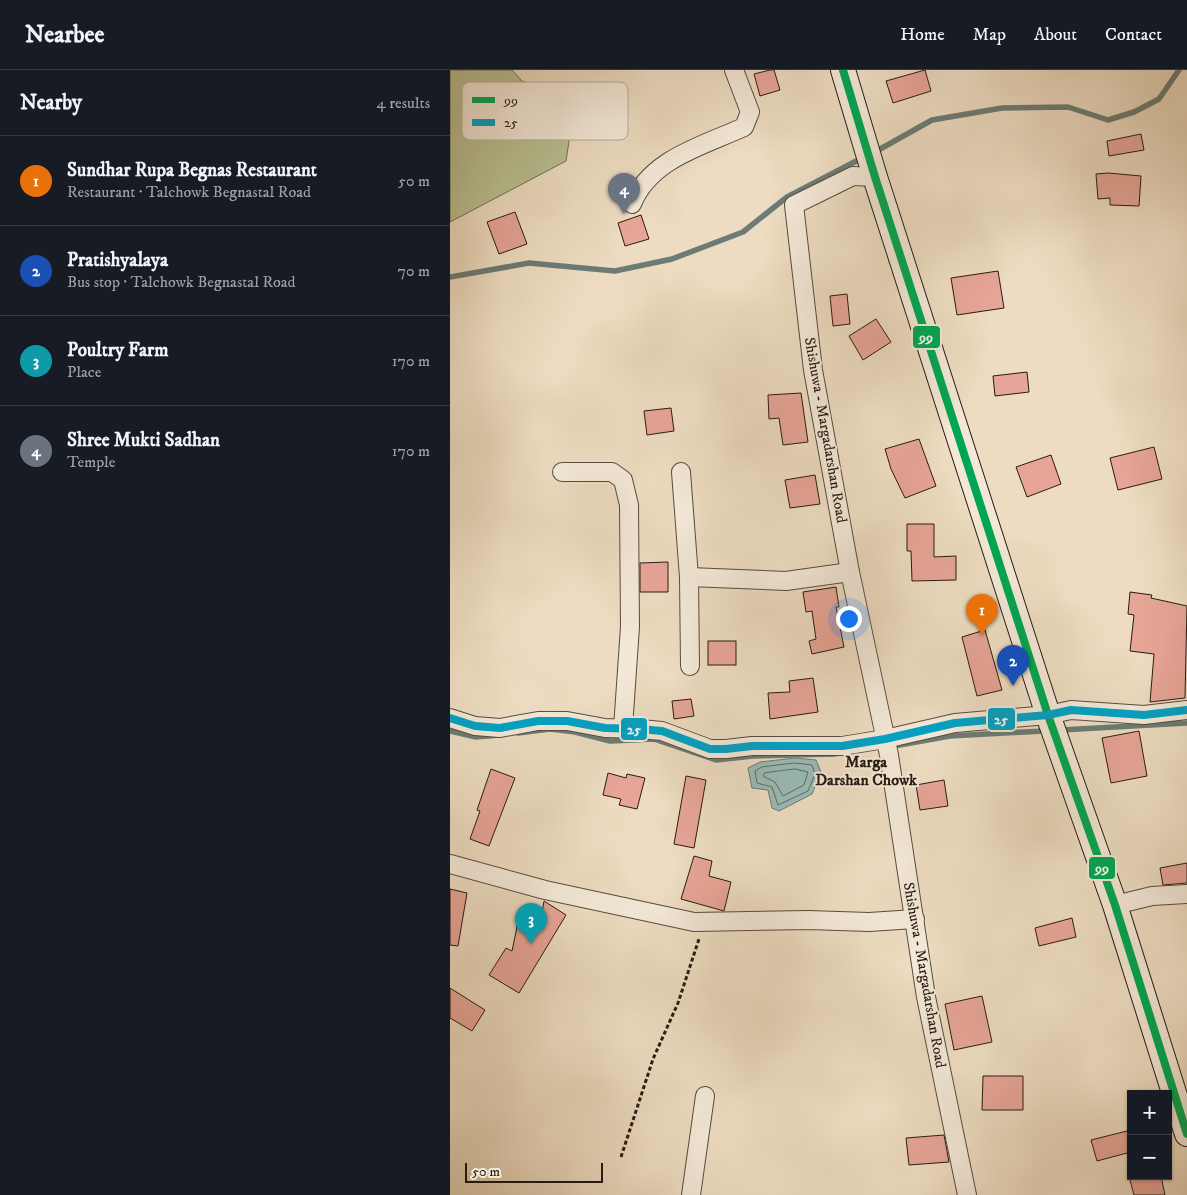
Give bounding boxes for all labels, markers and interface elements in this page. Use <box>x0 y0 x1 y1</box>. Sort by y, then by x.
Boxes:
text: Nearbee <box>25 20 104 50</box>
text: Home <box>900 24 945 46</box>
text: Map <box>973 24 1006 46</box>
text: About <box>1034 24 1077 46</box>
text: Contact <box>1105 24 1162 46</box>
legend <box>462 82 628 140</box>
text: Nearby <box>20 90 82 116</box>
text: 99 <box>503 92 518 110</box>
text: 4 results <box>377 93 430 113</box>
text: 25 <box>504 114 518 132</box>
text: Sundhar Rupa Begnas Restaurant <box>67 159 317 182</box>
text: 1 <box>33 171 39 191</box>
text: 50 m <box>398 171 430 191</box>
pin: 4 <box>608 173 640 214</box>
text: Restaurant · Talchowk Begnastal Road <box>67 182 311 202</box>
text: Pratishyalaya <box>67 249 168 272</box>
text: 2 <box>32 261 40 281</box>
text: 70 m <box>398 261 430 281</box>
text: Bus stop · Talchowk Begnastal Road <box>67 272 296 292</box>
line badge: 99 <box>912 325 941 349</box>
text: 99 <box>918 329 933 347</box>
street label: Shishuwa - Margadarshan Road <box>800 336 851 525</box>
text: Poultry Farm <box>67 339 168 362</box>
text: 3 <box>33 351 39 371</box>
text: 170 m <box>392 351 430 371</box>
text: Place <box>67 362 101 382</box>
text: Shree Mukti Sadhan <box>67 429 220 452</box>
text: 4 <box>31 441 41 461</box>
text: 170 m <box>392 441 430 461</box>
text: Temple <box>67 452 115 472</box>
pin: 1 <box>966 594 998 635</box>
your location <box>836 606 862 632</box>
pin: 2 <box>997 645 1029 686</box>
line badge: 25 <box>987 707 1016 731</box>
text: 25 <box>994 711 1008 729</box>
line badge: 25 <box>620 717 648 741</box>
text: 25 <box>627 721 641 739</box>
district label: Marga Darshan Chowk <box>815 752 918 790</box>
line badge: 99 <box>1088 856 1116 880</box>
text: 99 <box>1094 860 1109 878</box>
street label: Shishuwa - Margadarshan Road <box>899 881 950 1070</box>
pin: 3 <box>515 903 547 944</box>
map controls <box>1127 1090 1172 1180</box>
button: + <box>1127 1090 1172 1135</box>
button: − <box>1127 1135 1172 1180</box>
scale bar <box>465 1160 602 1183</box>
text: 50 m <box>472 1163 500 1181</box>

